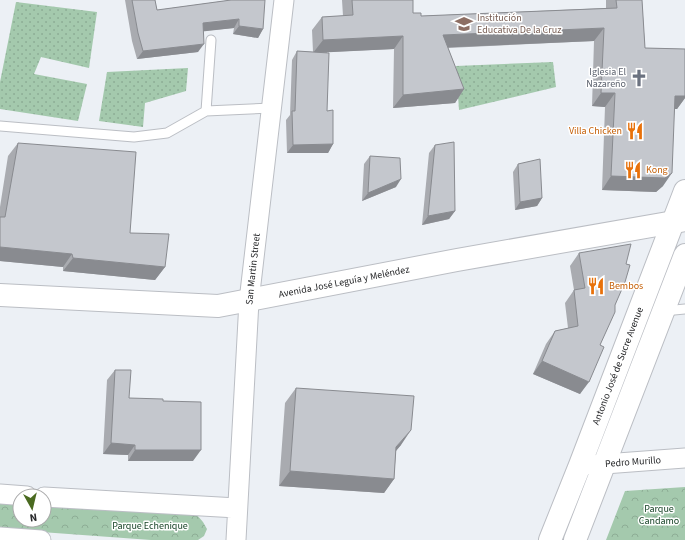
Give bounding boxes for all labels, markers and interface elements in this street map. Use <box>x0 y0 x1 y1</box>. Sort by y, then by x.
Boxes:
place label: Institución Educativa De la Cruz <box>477 11 561 37</box>
school or university icon: Institución Educativa De la Cruz <box>454 14 474 34</box>
place label: Iglesia El Nazareño <box>586 65 626 91</box>
church icon: Iglesia El Nazareño <box>629 68 649 88</box>
restaurant icon: Villa Chicken <box>625 121 645 141</box>
place label: Villa Chicken <box>569 124 622 138</box>
restaurant icon: Kong <box>623 160 643 180</box>
place label: Kong <box>646 163 668 177</box>
street label: San Martin Street <box>242 232 264 306</box>
street label: Avenida José Leguía y Meléndez <box>277 262 411 302</box>
restaurant icon: Bembos <box>586 276 606 296</box>
place label: Bembos <box>609 279 643 293</box>
street label: Antonio José de Sucre Avenue <box>589 305 647 427</box>
street label: Pedro Murillo <box>605 453 661 471</box>
north arrow <box>12 488 52 528</box>
park label: Parque Candamo <box>639 502 679 528</box>
text: N <box>29 509 38 525</box>
park label: Parque Echenique <box>112 519 188 533</box>

